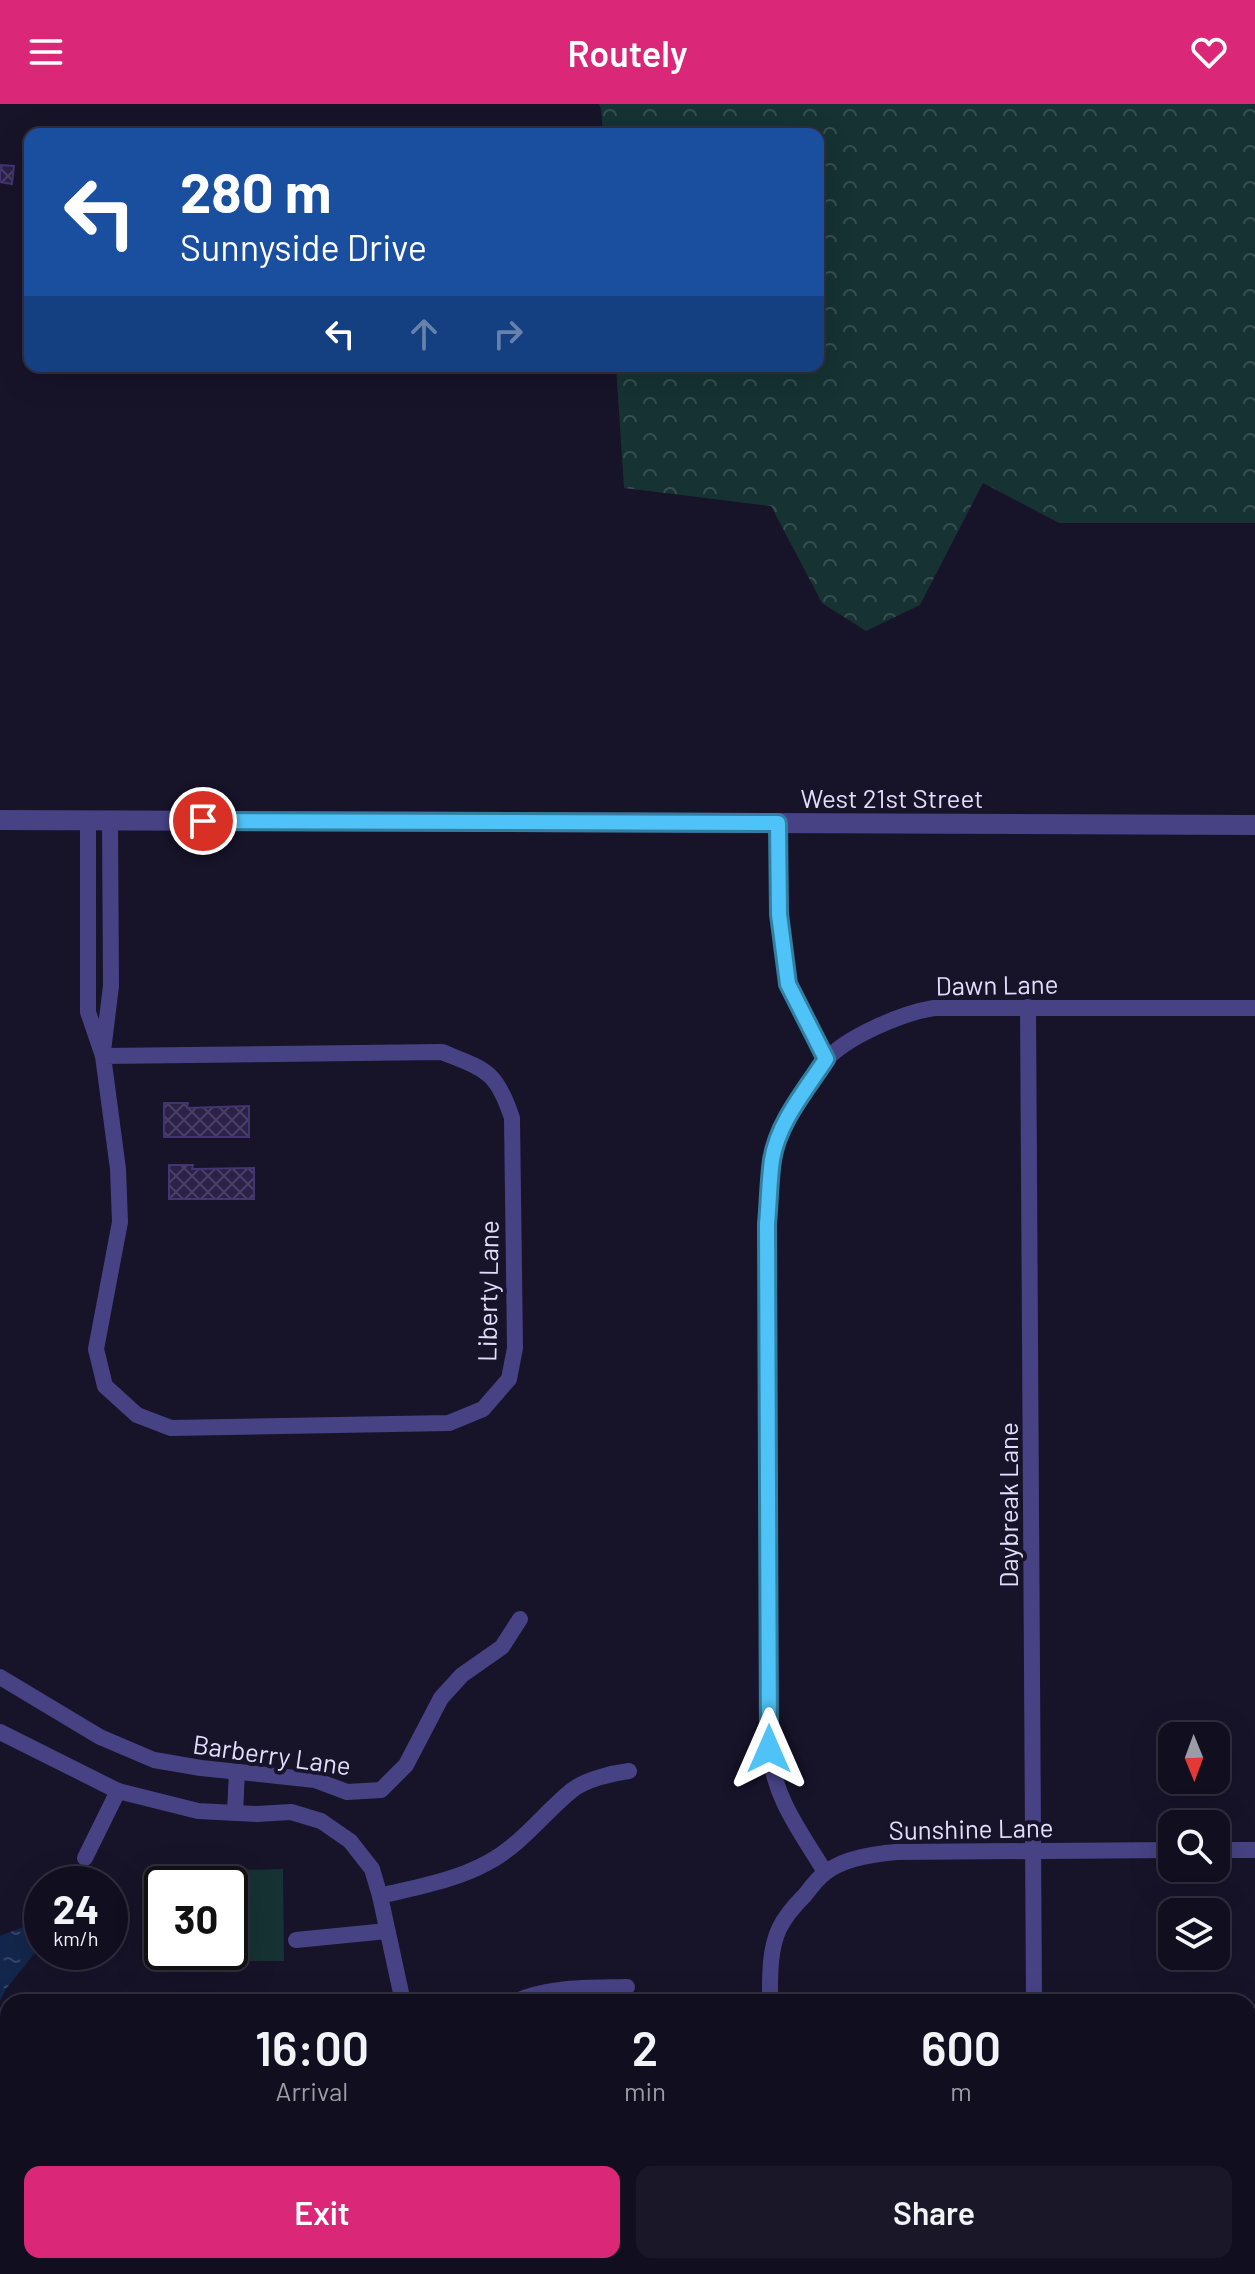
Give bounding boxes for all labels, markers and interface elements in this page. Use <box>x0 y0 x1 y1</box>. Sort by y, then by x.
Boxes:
icon: menu <box>24 30 68 74</box>
icon: heart <box>1187 30 1231 74</box>
text: Routely <box>567 31 688 74</box>
text: 280 m <box>180 157 332 224</box>
icon: left <box>48 160 152 264</box>
text: Sunnyside Drive <box>180 225 427 268</box>
icon: left <box>318 312 362 356</box>
icon: ahead <box>402 312 446 356</box>
icon: right <box>486 312 530 356</box>
street label: West 21st Street <box>800 782 984 813</box>
pin <box>169 787 237 855</box>
icon: arrive <box>181 799 225 843</box>
street label: Dawn Lane <box>935 967 1059 1001</box>
street label: Liberty Lane <box>470 1220 504 1362</box>
street label: Daybreak Lane <box>992 1422 1023 1588</box>
position arrow <box>727 1707 811 1791</box>
north arrow <box>1158 1722 1230 1794</box>
map controls <box>1158 1722 1230 1970</box>
street label: Barberry Lane <box>191 1728 353 1780</box>
button: search <box>1158 1810 1230 1882</box>
street label: Sunshine Lane <box>888 1811 1054 1845</box>
speed limit sign: 30 <box>144 1866 248 1970</box>
text: 24 <box>53 1884 99 1932</box>
button: layers <box>1158 1898 1230 1970</box>
text: km/h <box>53 1926 99 1950</box>
text: 16:00 <box>255 2018 369 2076</box>
text: 2 <box>632 2018 658 2076</box>
text: 600 <box>921 2018 1001 2076</box>
text: Arrival <box>276 2075 348 2106</box>
text: min <box>624 2075 666 2106</box>
text: m <box>950 2075 972 2106</box>
button: Exit <box>24 2166 620 2258</box>
button: Share <box>636 2166 1232 2258</box>

